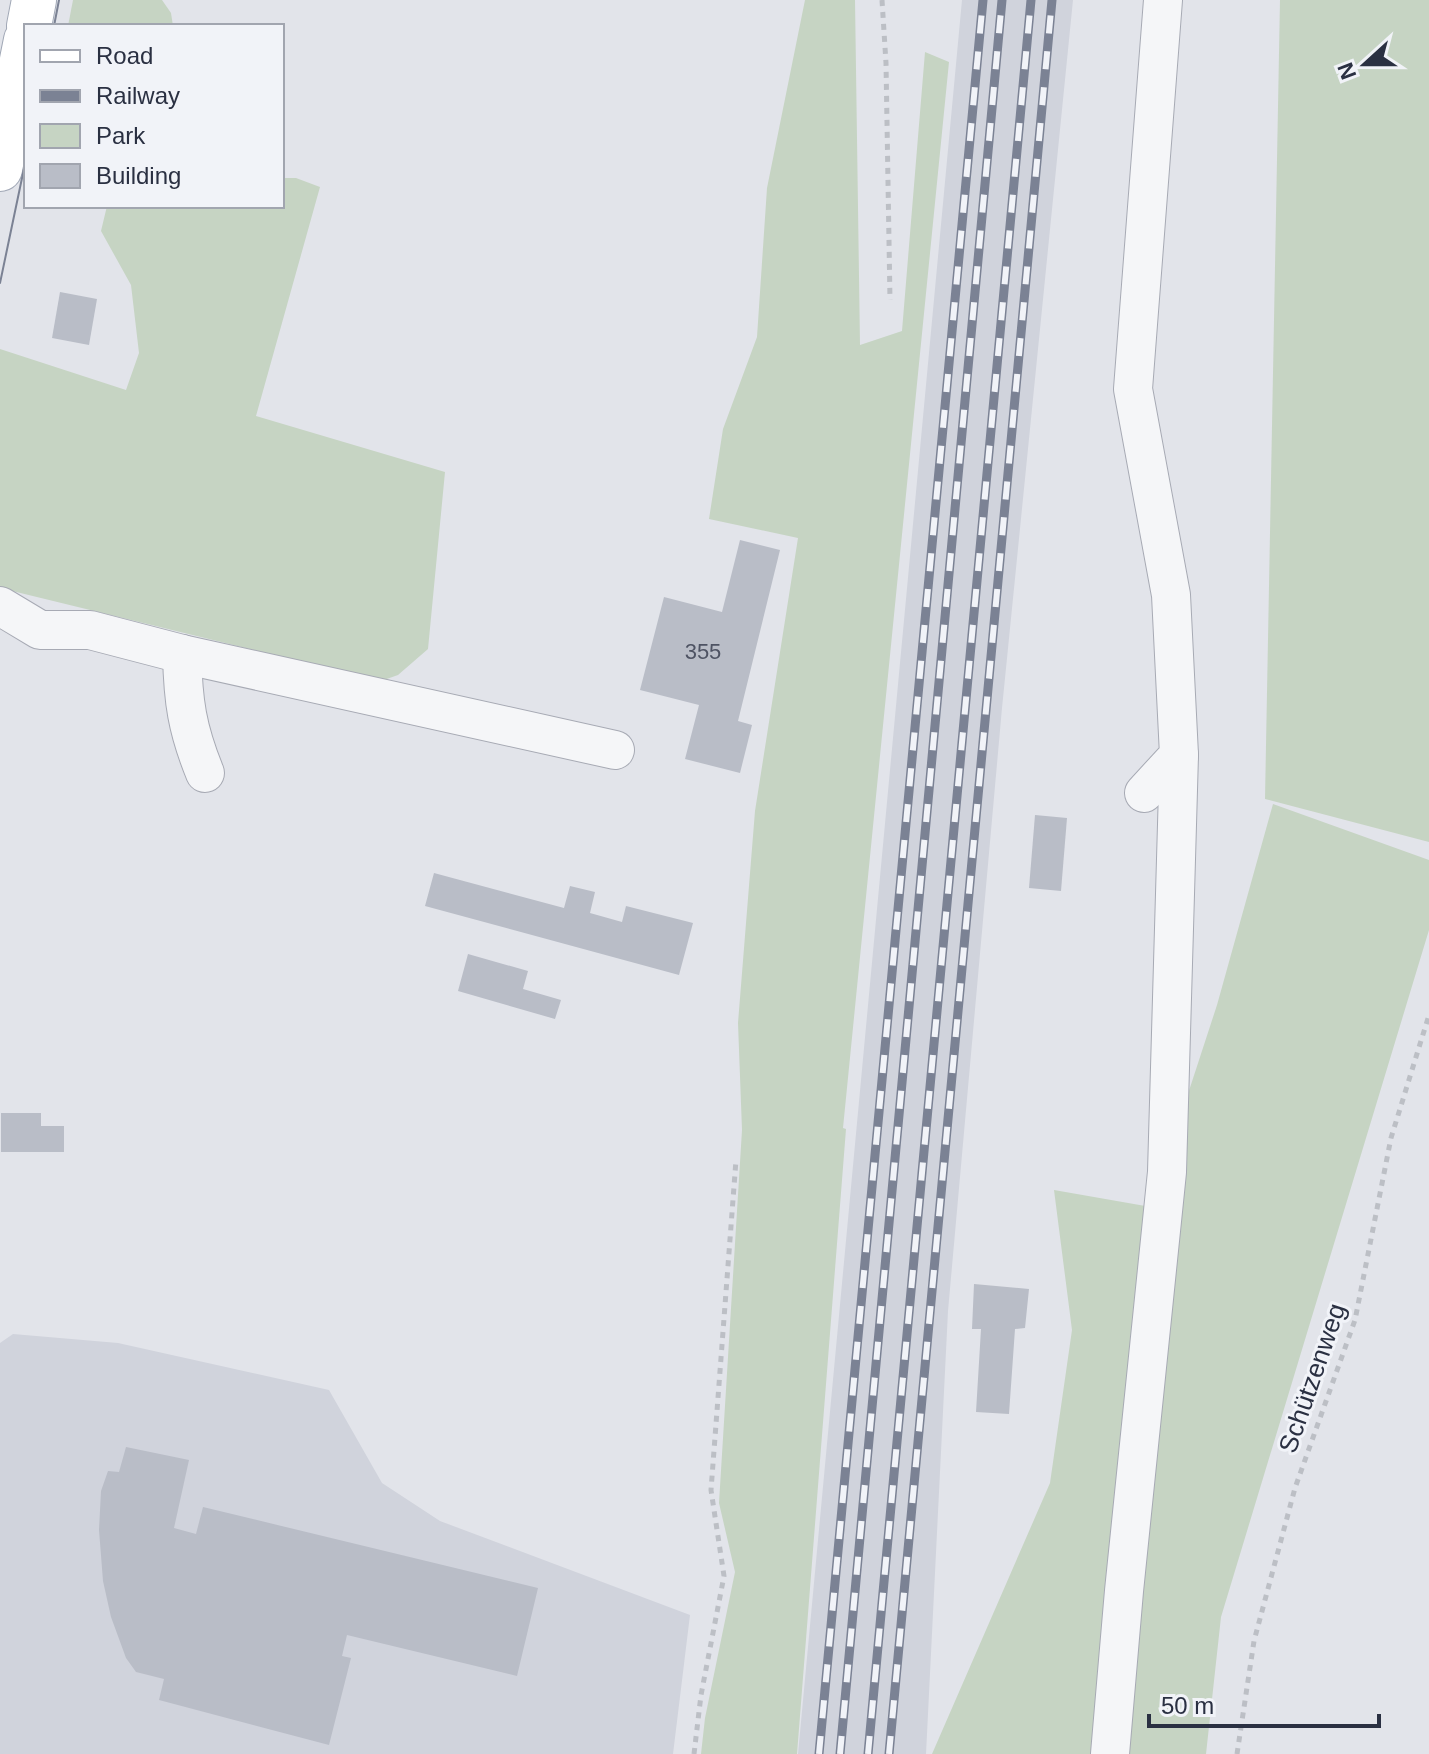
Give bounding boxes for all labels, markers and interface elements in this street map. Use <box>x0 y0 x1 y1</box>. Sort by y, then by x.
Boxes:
legend <box>24 24 284 208</box>
north arrow <box>1325 24 1405 104</box>
text: Road <box>96 42 153 69</box>
text: N <box>1332 59 1361 83</box>
text: Railway <box>96 82 180 109</box>
text: Park <box>96 122 146 149</box>
text: Building <box>96 162 181 189</box>
house number: 355 <box>685 639 721 664</box>
street label: Schützenweg <box>1272 1299 1352 1457</box>
scale bar <box>1149 1678 1379 1728</box>
text: 50 m <box>1161 1692 1214 1719</box>

